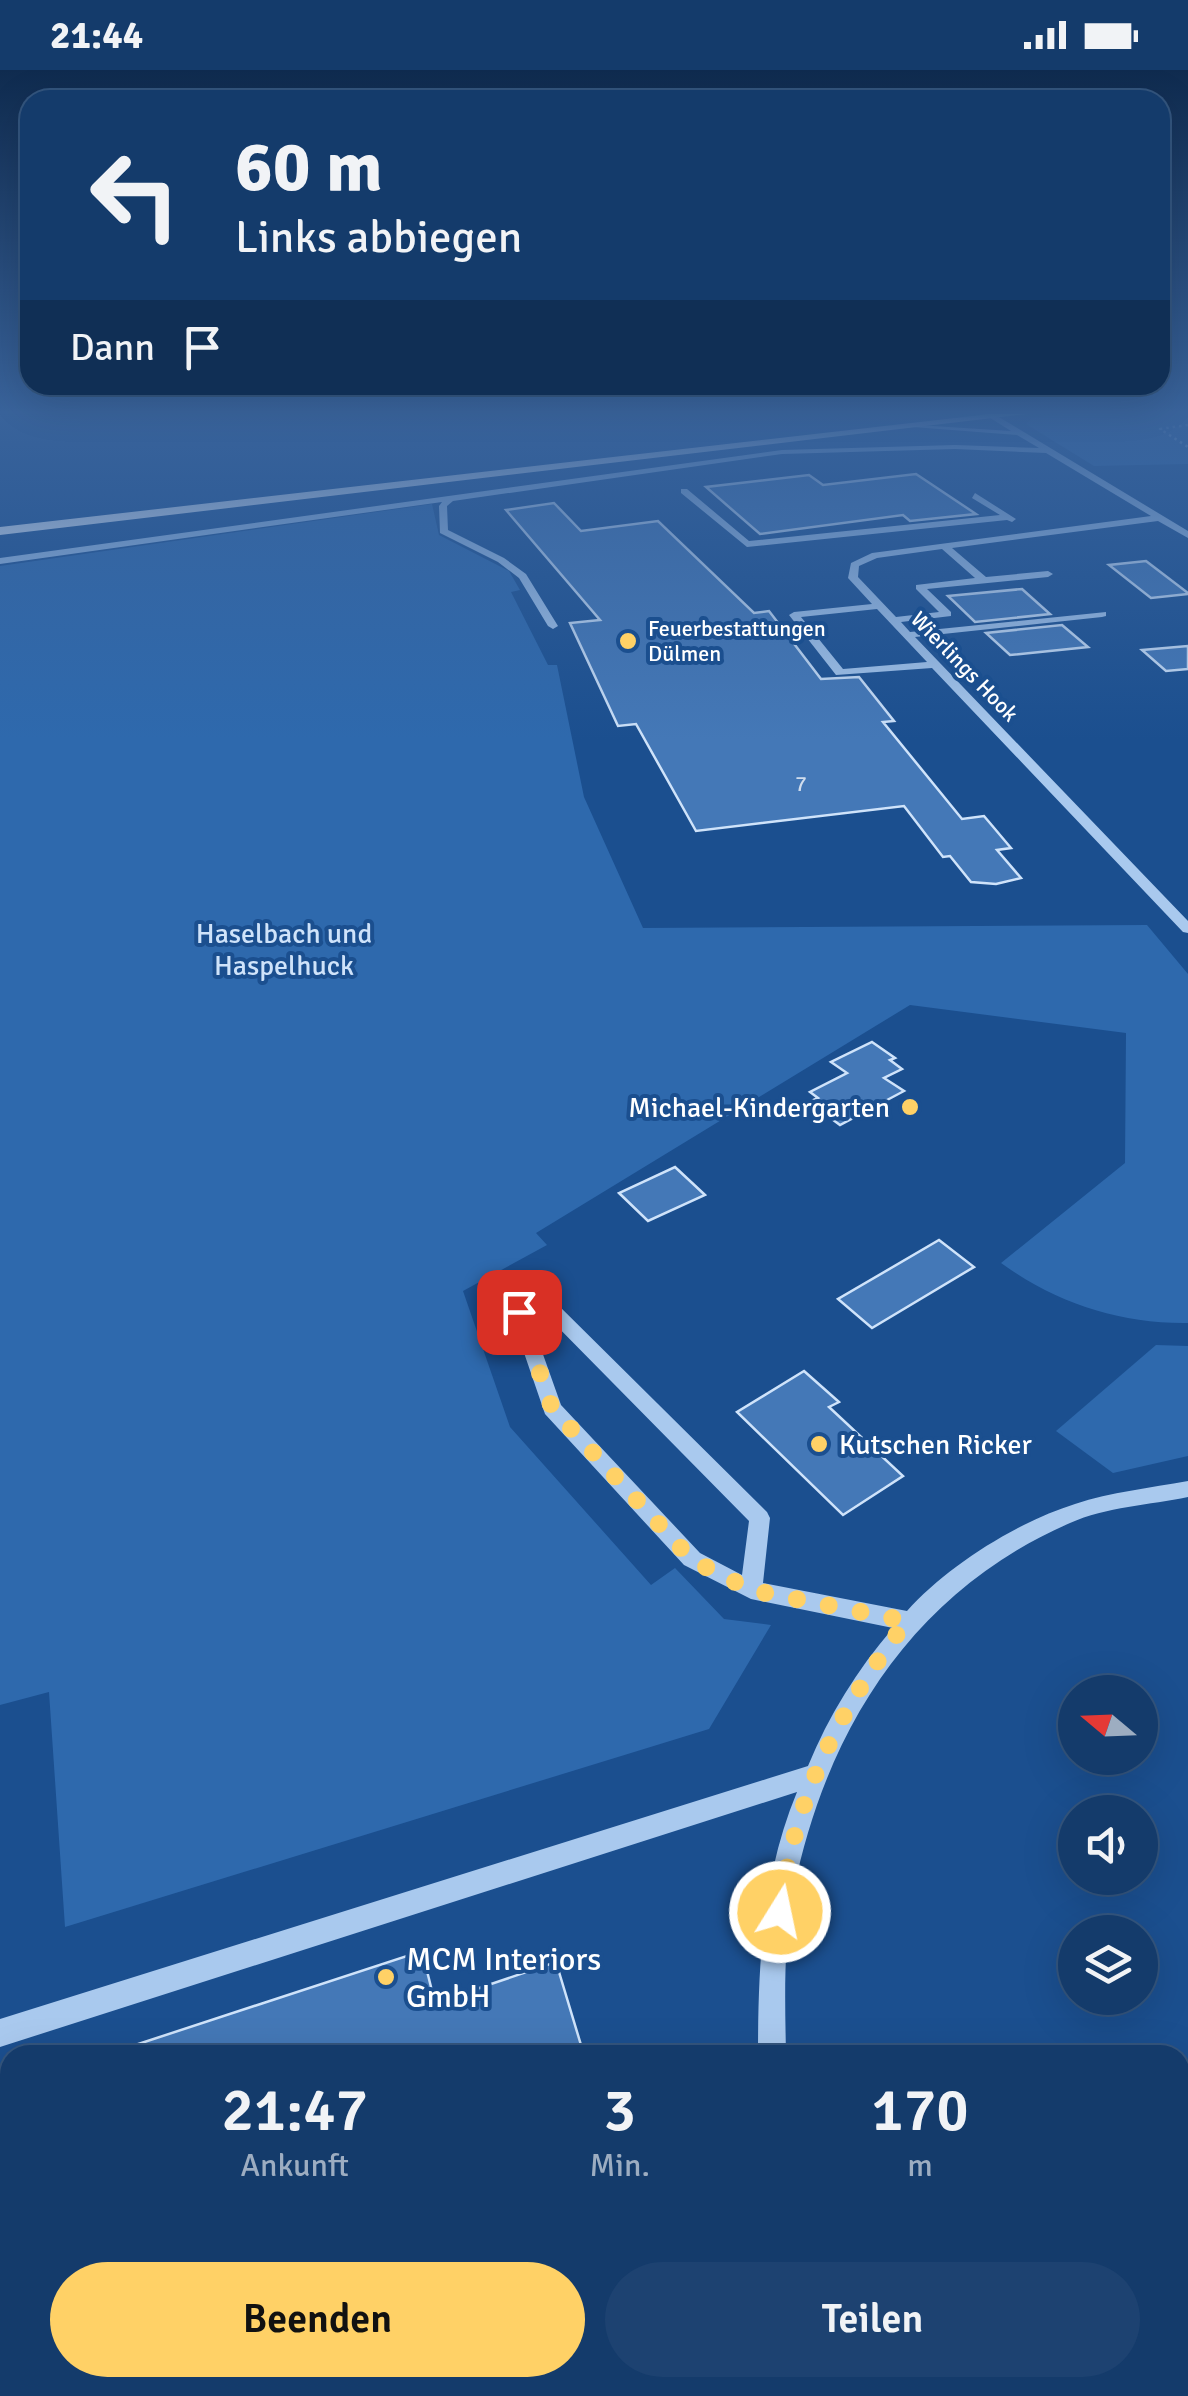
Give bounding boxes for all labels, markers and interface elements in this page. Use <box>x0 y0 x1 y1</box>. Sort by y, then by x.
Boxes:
text: 21:44 <box>50 12 143 59</box>
text: 60 m <box>235 124 383 210</box>
icon: left <box>70 130 200 260</box>
text: Links abbiegen <box>235 210 522 265</box>
icon: arrive <box>175 320 230 375</box>
text: Dann <box>70 324 155 371</box>
street label: Wierlings Hook <box>905 606 1024 727</box>
place label: Feuerbestattungen Dülmen <box>648 615 826 667</box>
marker: Feuerbestattungen Dülmen <box>617 630 639 652</box>
house number: 7 <box>795 770 807 797</box>
park label: Haselbach und Haspelhuck <box>196 917 372 983</box>
place label: Michael-Kindergarten <box>628 1091 890 1125</box>
marker: Michael-Kindergarten <box>899 1096 921 1118</box>
pin <box>477 1270 562 1355</box>
icon: arrive <box>492 1285 547 1340</box>
place label: Kutschen Ricker <box>839 1428 1033 1462</box>
marker: Kutschen Ricker <box>808 1433 830 1455</box>
north arrow <box>1058 1675 1158 1775</box>
map controls <box>1058 1675 1158 2015</box>
button: sound <box>1058 1795 1158 1895</box>
position arrow <box>728 1860 832 1964</box>
button: layers <box>1058 1915 1158 2015</box>
place label: MCM Interiors GmbH <box>406 1940 601 2016</box>
marker: MCM Interiors GmbH <box>375 1966 397 1988</box>
text: 21:47 <box>221 2074 368 2148</box>
text: 3 <box>603 2074 636 2148</box>
text: 170 <box>871 2074 969 2148</box>
text: Ankunft <box>241 2146 349 2185</box>
text: Min. <box>589 2146 650 2185</box>
text: m <box>907 2146 933 2185</box>
button: Beenden <box>50 2262 585 2377</box>
button: Teilen <box>605 2262 1140 2377</box>

